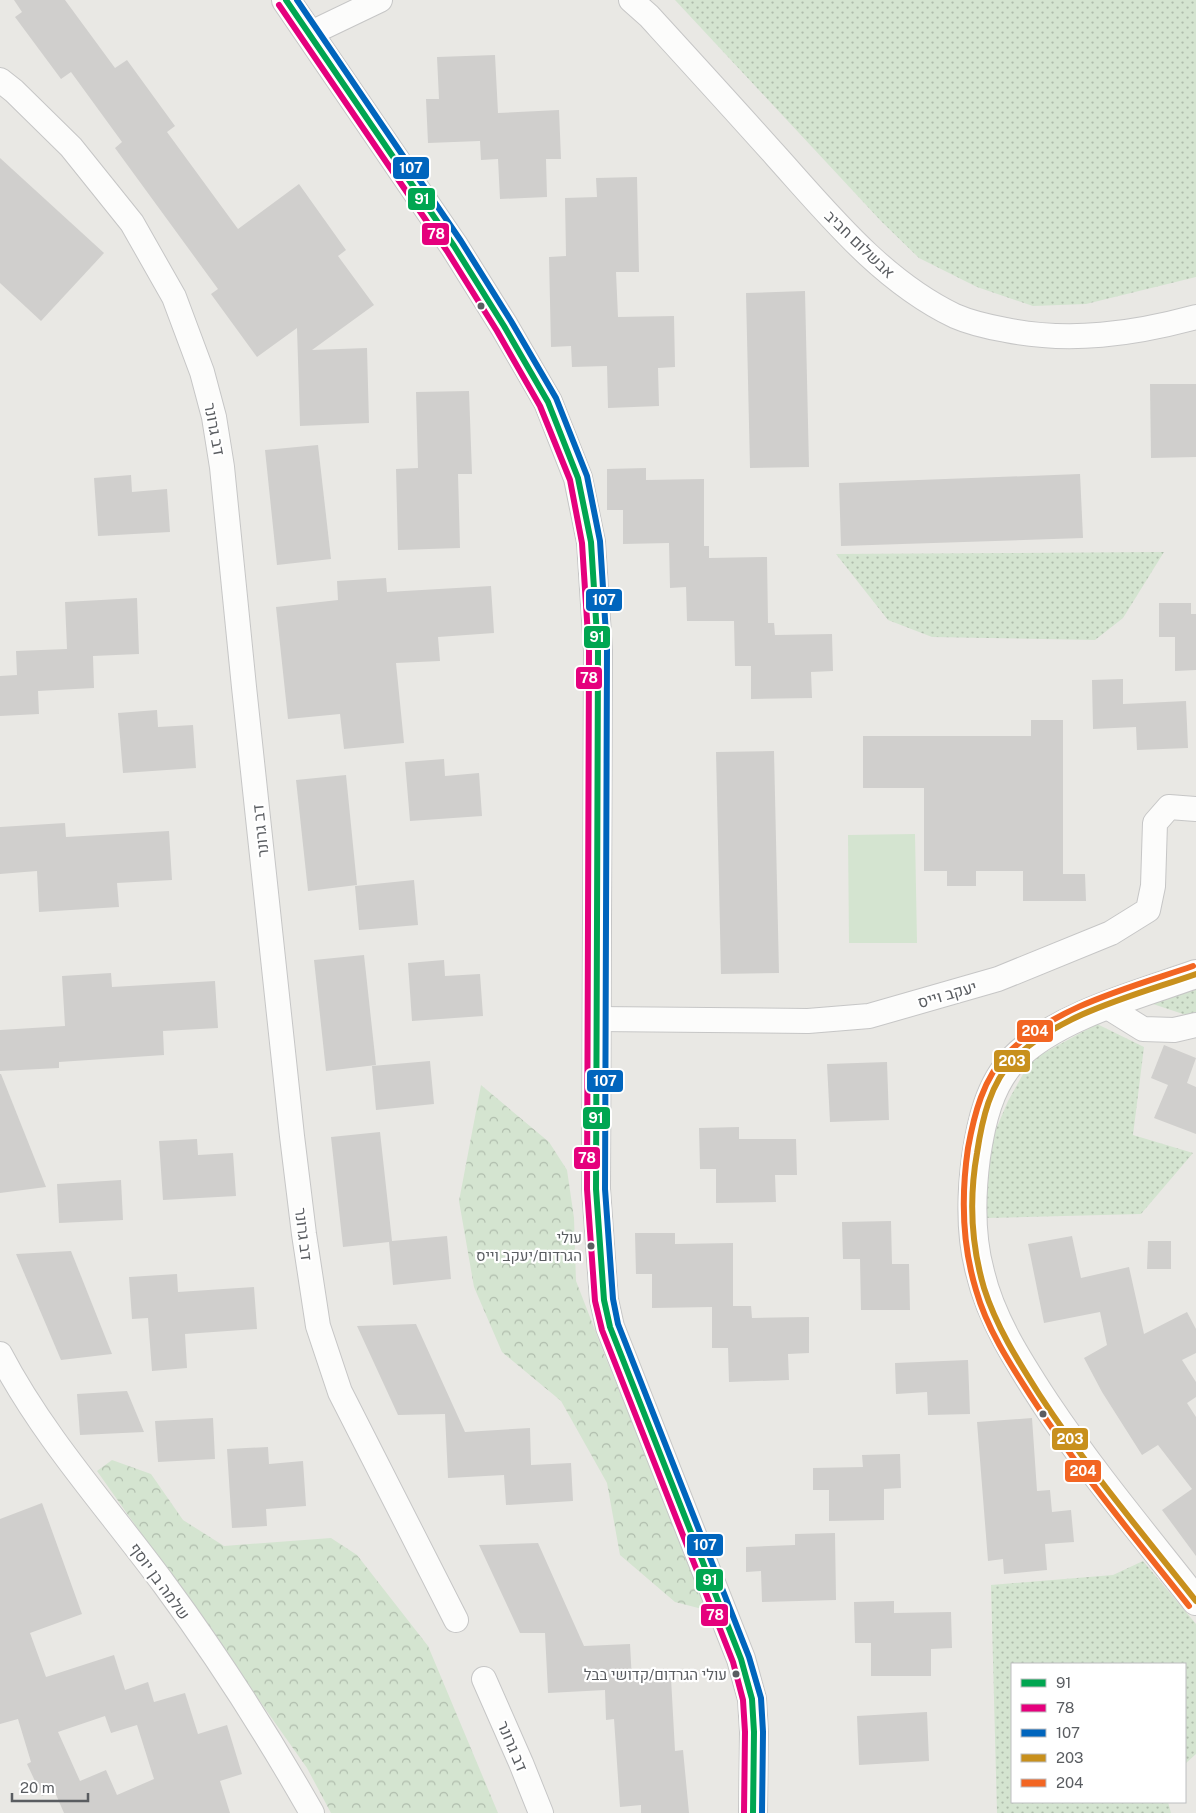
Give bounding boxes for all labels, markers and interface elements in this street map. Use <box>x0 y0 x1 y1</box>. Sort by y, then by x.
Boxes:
line badge: 107 <box>392 156 430 180</box>
text: 107 <box>399 160 423 176</box>
line badge: 91 <box>407 187 436 211</box>
text: 91 <box>414 191 430 207</box>
street label: אבשלום חביב <box>821 206 899 282</box>
line badge: 78 <box>421 222 450 246</box>
text: 78 <box>427 226 445 242</box>
unlabelled marker <box>476 301 486 311</box>
street label: דב גרונר <box>200 401 229 457</box>
line badge: 107 <box>585 588 623 612</box>
text: 107 <box>592 592 616 608</box>
line badge: 91 <box>583 625 611 649</box>
text: 91 <box>589 629 605 645</box>
line badge: 78 <box>575 666 603 690</box>
text: 78 <box>580 670 598 686</box>
street label: דב גרונר <box>248 804 273 858</box>
street label: יעקב וייס <box>915 977 979 1012</box>
line badge: 204 <box>1016 1019 1054 1043</box>
text: 204 <box>1021 1023 1049 1039</box>
line badge: 203 <box>993 1049 1031 1073</box>
text: 203 <box>998 1053 1026 1069</box>
line badge: 107 <box>586 1069 624 1093</box>
text: 107 <box>593 1073 617 1089</box>
line badge: 91 <box>582 1106 611 1130</box>
text: 91 <box>588 1110 604 1126</box>
line badge: 78 <box>573 1146 601 1170</box>
text: 78 <box>578 1150 596 1166</box>
street label: דב גרונר <box>291 1207 316 1262</box>
place label: עולי הגרדום/יעקב וייס <box>476 1229 582 1264</box>
marker: עולי הגרדום/יעקב וייס <box>586 1241 596 1251</box>
unlabelled marker <box>1038 1409 1048 1419</box>
line badge: 203 <box>1051 1427 1089 1451</box>
text: 203 <box>1056 1431 1084 1447</box>
line badge: 204 <box>1064 1459 1102 1483</box>
text: 204 <box>1069 1463 1097 1479</box>
line badge: 107 <box>686 1533 724 1557</box>
text: 107 <box>693 1537 717 1553</box>
street label: שלמה בן יוסף <box>125 1539 194 1623</box>
line badge: 91 <box>695 1568 724 1592</box>
text: 91 <box>702 1572 718 1588</box>
line badge: 78 <box>700 1603 729 1627</box>
text: 78 <box>706 1607 724 1623</box>
legend <box>1011 1663 1186 1803</box>
place label: עולי הגרדום/קדושי בבל <box>584 1666 727 1683</box>
marker: עולי הגרדום/קדושי בבל <box>731 1669 741 1679</box>
text: 91 <box>1056 1674 1071 1691</box>
text: 78 <box>1056 1699 1074 1716</box>
street label: דב גרונר <box>493 1718 532 1774</box>
text: 107 <box>1056 1724 1080 1741</box>
text: 203 <box>1056 1749 1083 1766</box>
scale bar <box>12 1770 89 1802</box>
text: 204 <box>1056 1774 1084 1791</box>
text: 20 m <box>20 1779 55 1796</box>

